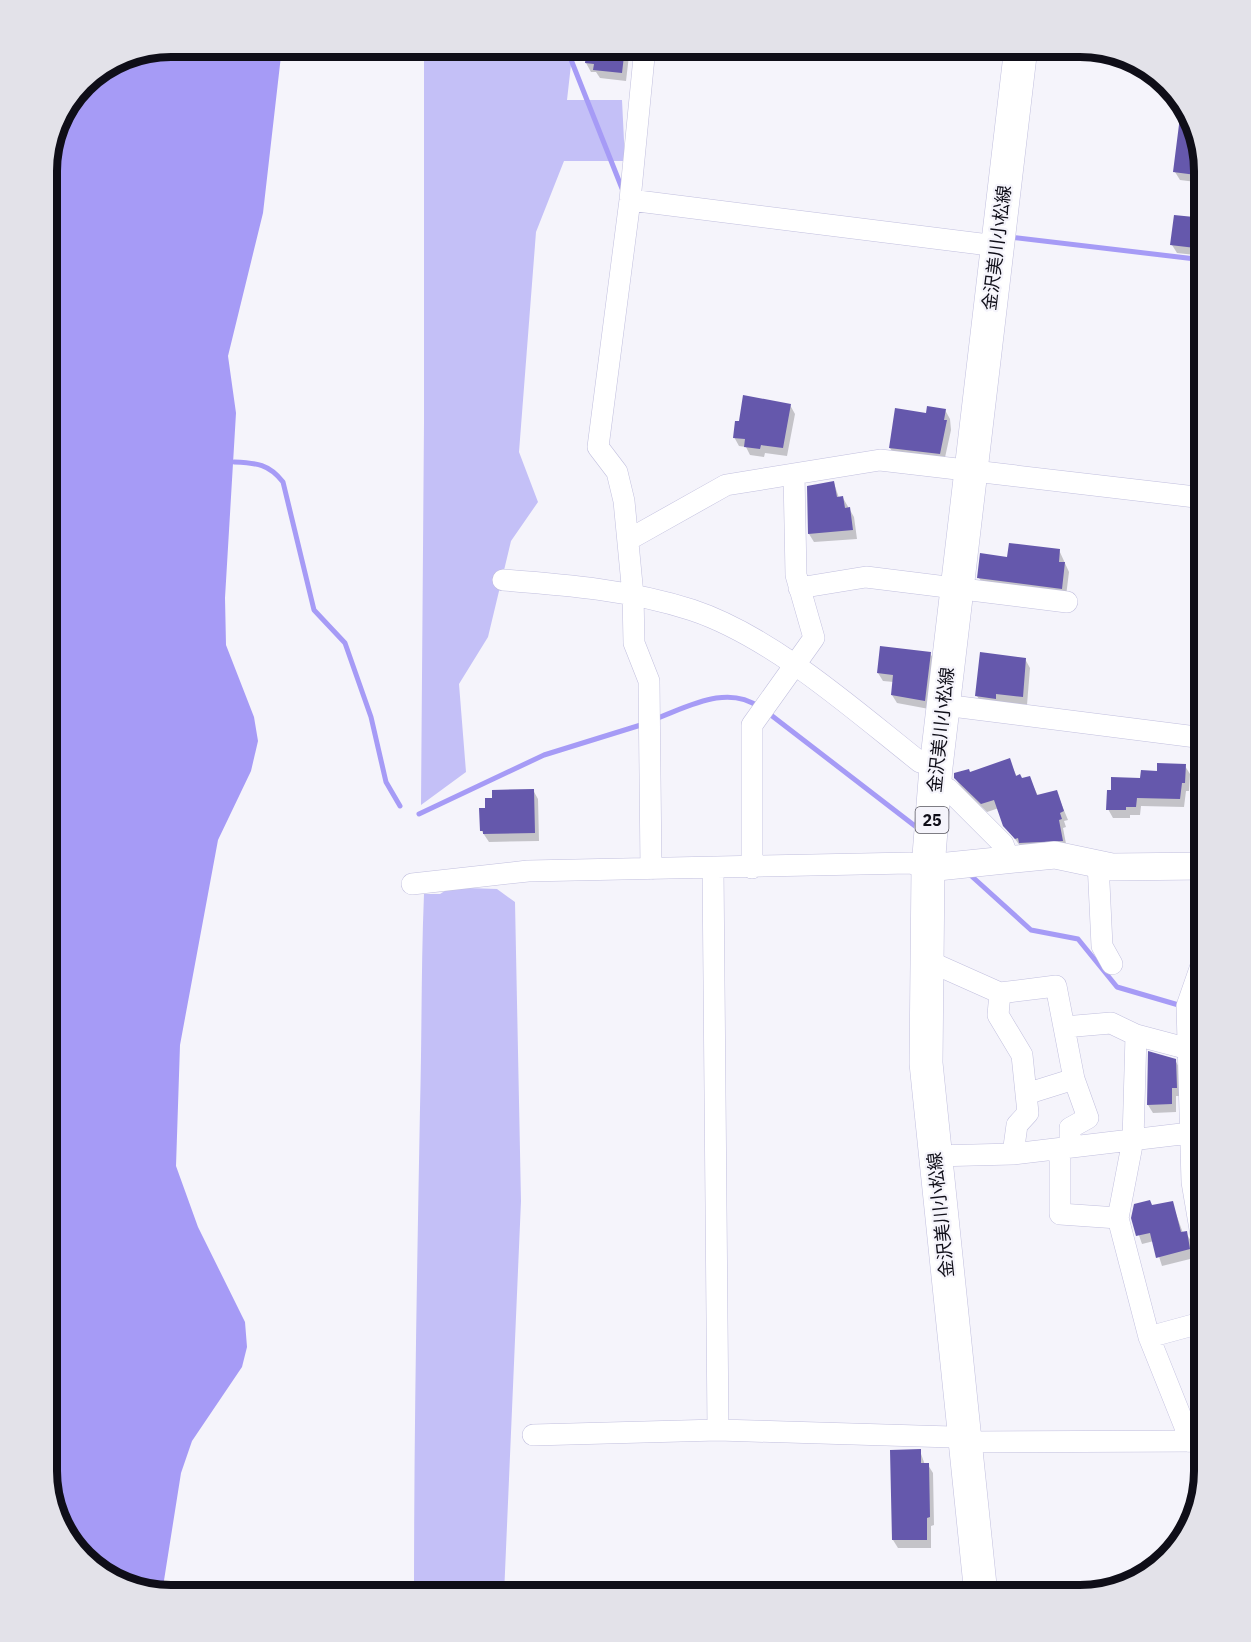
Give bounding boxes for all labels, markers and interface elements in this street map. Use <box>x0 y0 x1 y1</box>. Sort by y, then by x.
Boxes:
street label: 金沢美川小松線 <box>977 184 1016 312</box>
street label: 金沢美川小松線 <box>922 666 959 794</box>
road number: 25 <box>916 807 948 833</box>
street label: 金沢美川小松線 <box>922 1151 959 1279</box>

